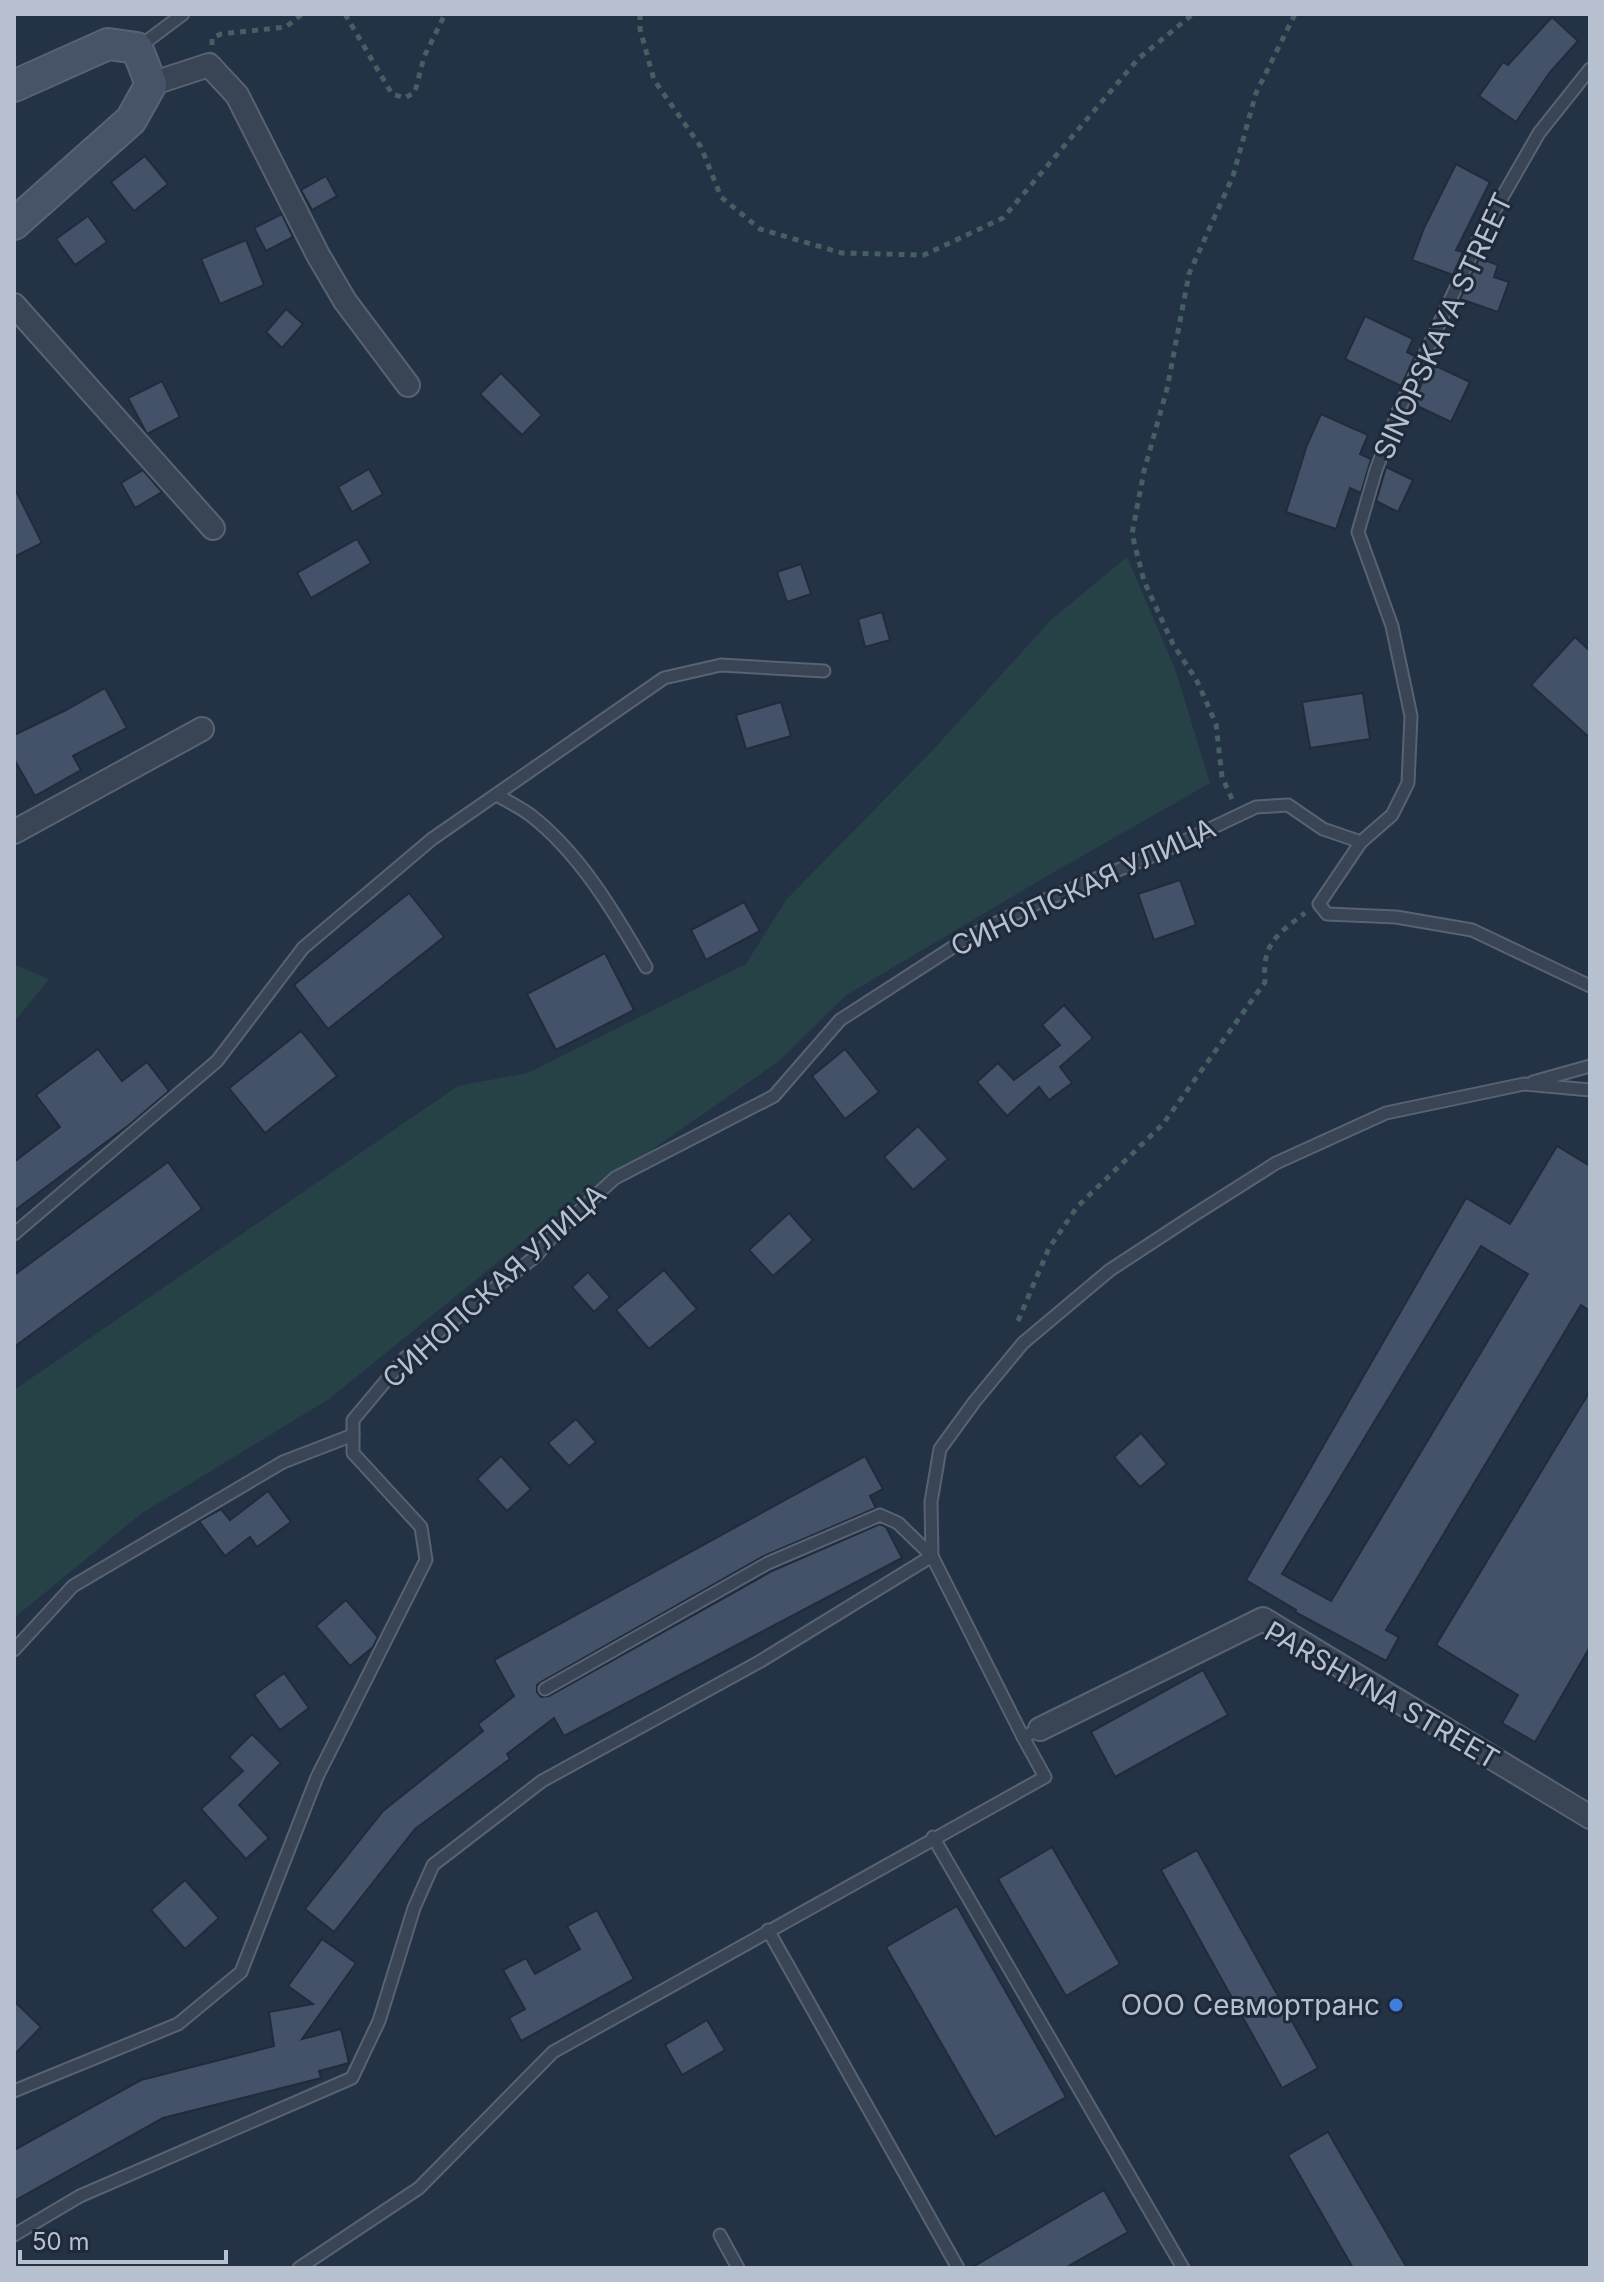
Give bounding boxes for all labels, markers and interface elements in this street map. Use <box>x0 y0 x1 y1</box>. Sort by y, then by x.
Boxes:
street label: SINOPSKAYA STREET <box>1366 187 1520 465</box>
street label: СИНОПСКАЯ УЛИЦА <box>945 811 1221 963</box>
street label: СИНОПСКАЯ УЛИЦА <box>376 1177 612 1395</box>
street label: PARSHYNA STREET <box>1259 1614 1505 1776</box>
place label: ООО Севмортранс <box>1121 1988 1380 2022</box>
marker: ООО Севмортранс <box>1387 1996 1405 2014</box>
scale bar <box>20 2214 226 2264</box>
text: 50 m <box>32 2227 90 2256</box>

